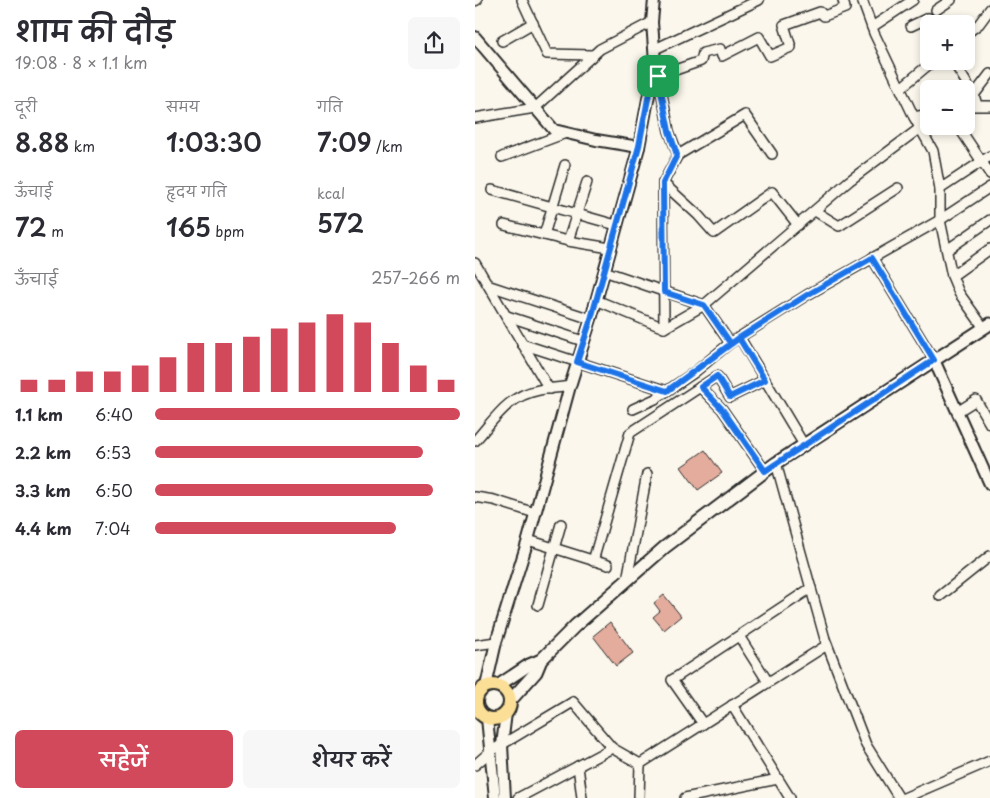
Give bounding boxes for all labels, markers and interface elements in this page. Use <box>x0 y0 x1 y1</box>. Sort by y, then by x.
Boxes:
text: शाम की दौड़ <box>15 9 174 52</box>
map controls <box>920 15 975 135</box>
button: + <box>920 15 975 70</box>
button: share <box>408 17 460 69</box>
text: 19:08 · 8 × 1.1 km <box>15 50 148 74</box>
pin <box>637 55 679 97</box>
icon: arrive <box>644 62 672 90</box>
button: − <box>920 80 975 135</box>
text: दूरी <box>15 96 37 117</box>
text: समय <box>166 96 199 117</box>
text: गति <box>317 96 342 117</box>
text: 8.88 <box>15 123 69 161</box>
text: 1:03:30 <box>166 123 262 161</box>
text: 7:09 <box>317 123 372 161</box>
text: km <box>69 136 95 157</box>
text: /km <box>372 136 403 157</box>
text: ऊँचाई <box>15 181 53 202</box>
text: हृदय गति <box>166 181 226 202</box>
text: kcal <box>317 183 345 204</box>
text: 572 <box>317 204 364 242</box>
text: 72 <box>15 208 47 246</box>
text: 165 <box>166 208 211 246</box>
text: m <box>47 221 64 242</box>
text: bpm <box>211 221 245 242</box>
text: 257–266 m <box>371 265 460 289</box>
text: ऊँचाई <box>15 266 58 290</box>
text: 1.1 km <box>15 402 63 426</box>
text: 6:40 <box>95 402 133 426</box>
text: 2.2 km <box>15 440 71 464</box>
text: 6:53 <box>95 440 131 464</box>
text: 3.3 km <box>15 478 71 502</box>
text: 6:50 <box>95 478 133 502</box>
text: 4.4 km <box>15 516 72 540</box>
text: 7:04 <box>95 516 131 540</box>
button: सहेजें <box>15 730 233 788</box>
button: शेयर करें <box>243 730 460 788</box>

